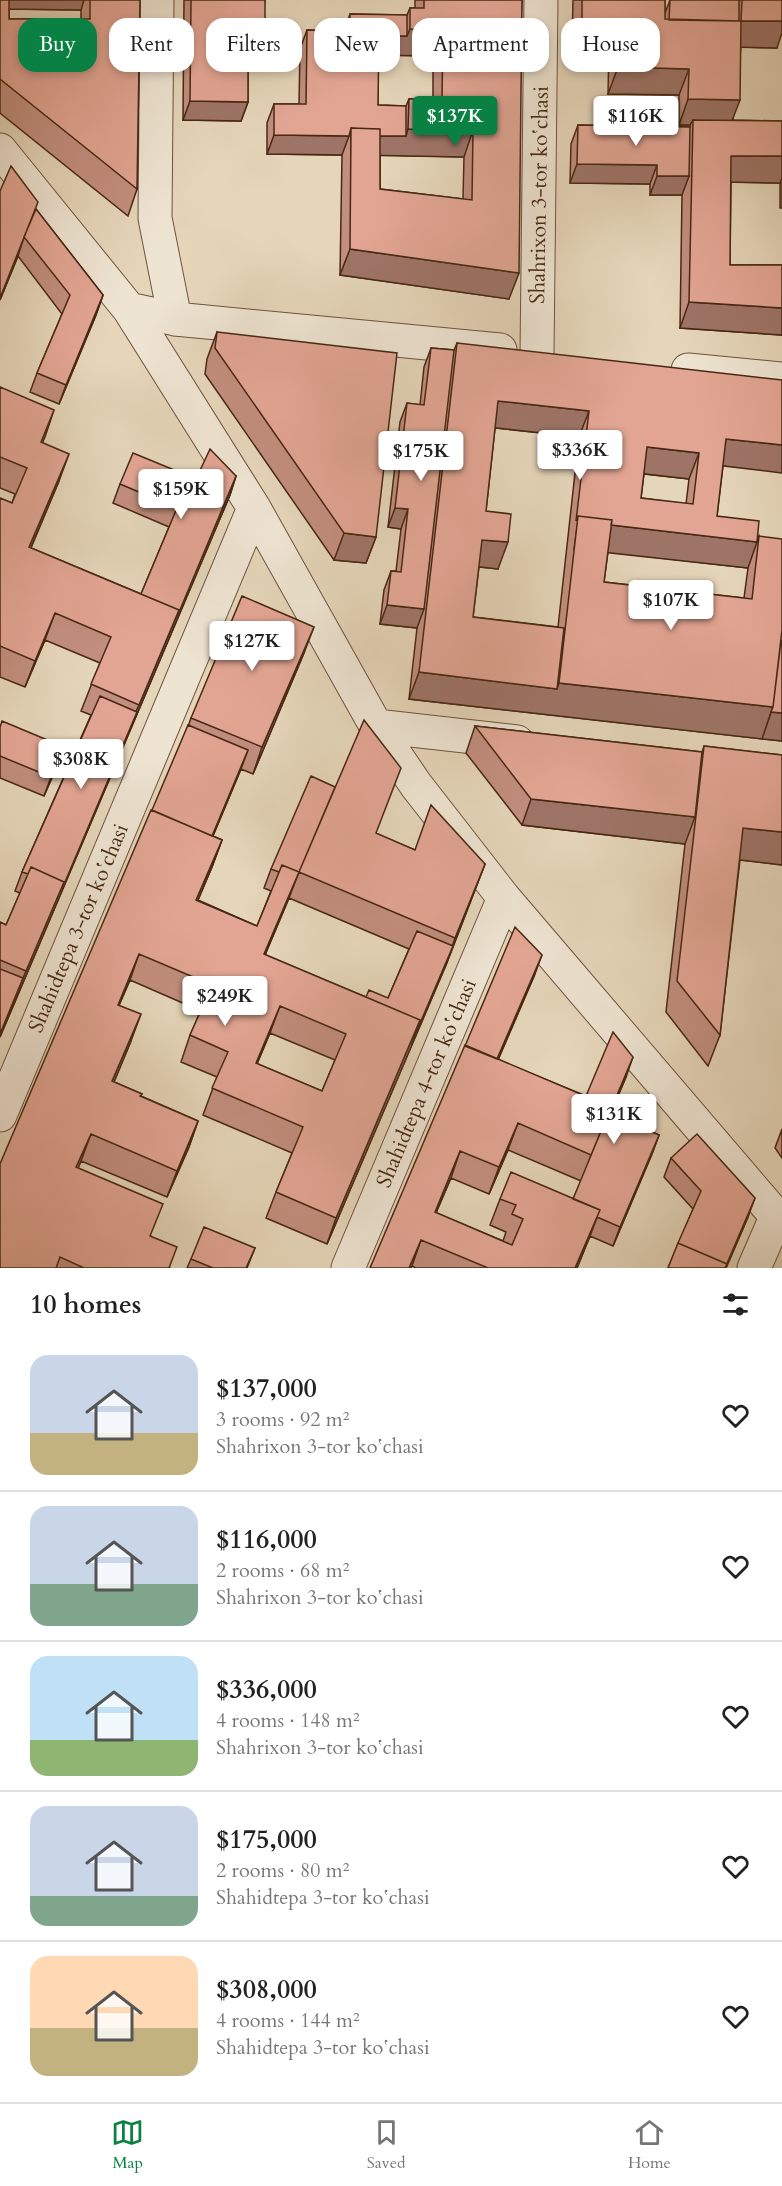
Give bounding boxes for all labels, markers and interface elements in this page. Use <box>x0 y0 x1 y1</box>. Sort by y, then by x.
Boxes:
chip: Buy <box>18 18 97 72</box>
chip: Rent <box>109 18 194 72</box>
chip: Filters <box>206 18 302 72</box>
chip: New <box>314 18 400 72</box>
chip: Apartment <box>412 18 549 72</box>
chip: House <box>561 18 660 72</box>
street label: Shahrixon 3-tor koʻchasi <box>523 86 556 304</box>
pin: $137K <box>413 96 497 147</box>
pin: $116K <box>594 96 678 147</box>
text: $137K <box>426 102 484 129</box>
text: $116K <box>607 102 665 129</box>
pin: $336K <box>538 430 622 481</box>
pin: $175K <box>379 431 463 482</box>
text: $336K <box>551 436 609 463</box>
text: $175K <box>392 437 450 464</box>
pin: $159K <box>139 469 223 520</box>
text: $159K <box>152 475 210 502</box>
pin: $107K <box>629 580 713 631</box>
text: $107K <box>642 586 700 613</box>
pin: $127K <box>210 621 294 672</box>
text: $127K <box>223 627 281 654</box>
pin: $308K <box>39 739 123 790</box>
text: $308K <box>52 745 110 772</box>
street label: Shahidtepa 3-tor koʻchasi <box>21 819 136 1037</box>
street label: Shahidtepa 4-tor koʻchasi <box>369 974 484 1192</box>
pin: $249K <box>183 976 267 1027</box>
text: $249K <box>196 982 254 1009</box>
pin: $131K <box>572 1094 656 1145</box>
text: $131K <box>585 1100 643 1127</box>
text: 10 homes <box>30 1287 141 1322</box>
icon: filters <box>719 1288 752 1321</box>
text: $137,000 <box>216 1371 317 1406</box>
icon: home <box>78 1379 150 1451</box>
icon: heart <box>719 1399 752 1432</box>
text: 3 rooms · 92 m² <box>216 1406 349 1433</box>
text: Shahrixon 3-tor koʻchasi <box>216 1433 424 1460</box>
text: $116,000 <box>216 1522 317 1557</box>
icon: home <box>78 1530 150 1602</box>
icon: heart <box>719 1550 752 1583</box>
text: 2 rooms · 68 m² <box>216 1557 349 1584</box>
text: Shahrixon 3-tor koʻchasi <box>216 1584 424 1611</box>
text: $336,000 <box>216 1672 317 1707</box>
icon: home <box>78 1680 150 1752</box>
icon: heart <box>719 1700 752 1733</box>
text: 4 rooms · 148 m² <box>216 1707 360 1734</box>
text: Shahrixon 3-tor koʻchasi <box>216 1734 424 1761</box>
text: $175,000 <box>216 1822 317 1857</box>
icon: home <box>78 1830 150 1902</box>
icon: heart <box>719 1850 752 1883</box>
text: 2 rooms · 80 m² <box>216 1857 349 1884</box>
text: Shahidtepa 3-tor koʻchasi <box>216 1884 430 1911</box>
text: $308,000 <box>216 1972 317 2007</box>
icon: home <box>78 1980 150 2052</box>
icon: heart <box>719 2000 752 2033</box>
text: 4 rooms · 144 m² <box>216 2007 360 2034</box>
text: Shahidtepa 3-tor koʻchasi <box>216 2034 430 2061</box>
tab: Map <box>111 2116 144 2174</box>
tab: Saved <box>367 2116 405 2174</box>
tab: Home <box>628 2116 671 2174</box>

